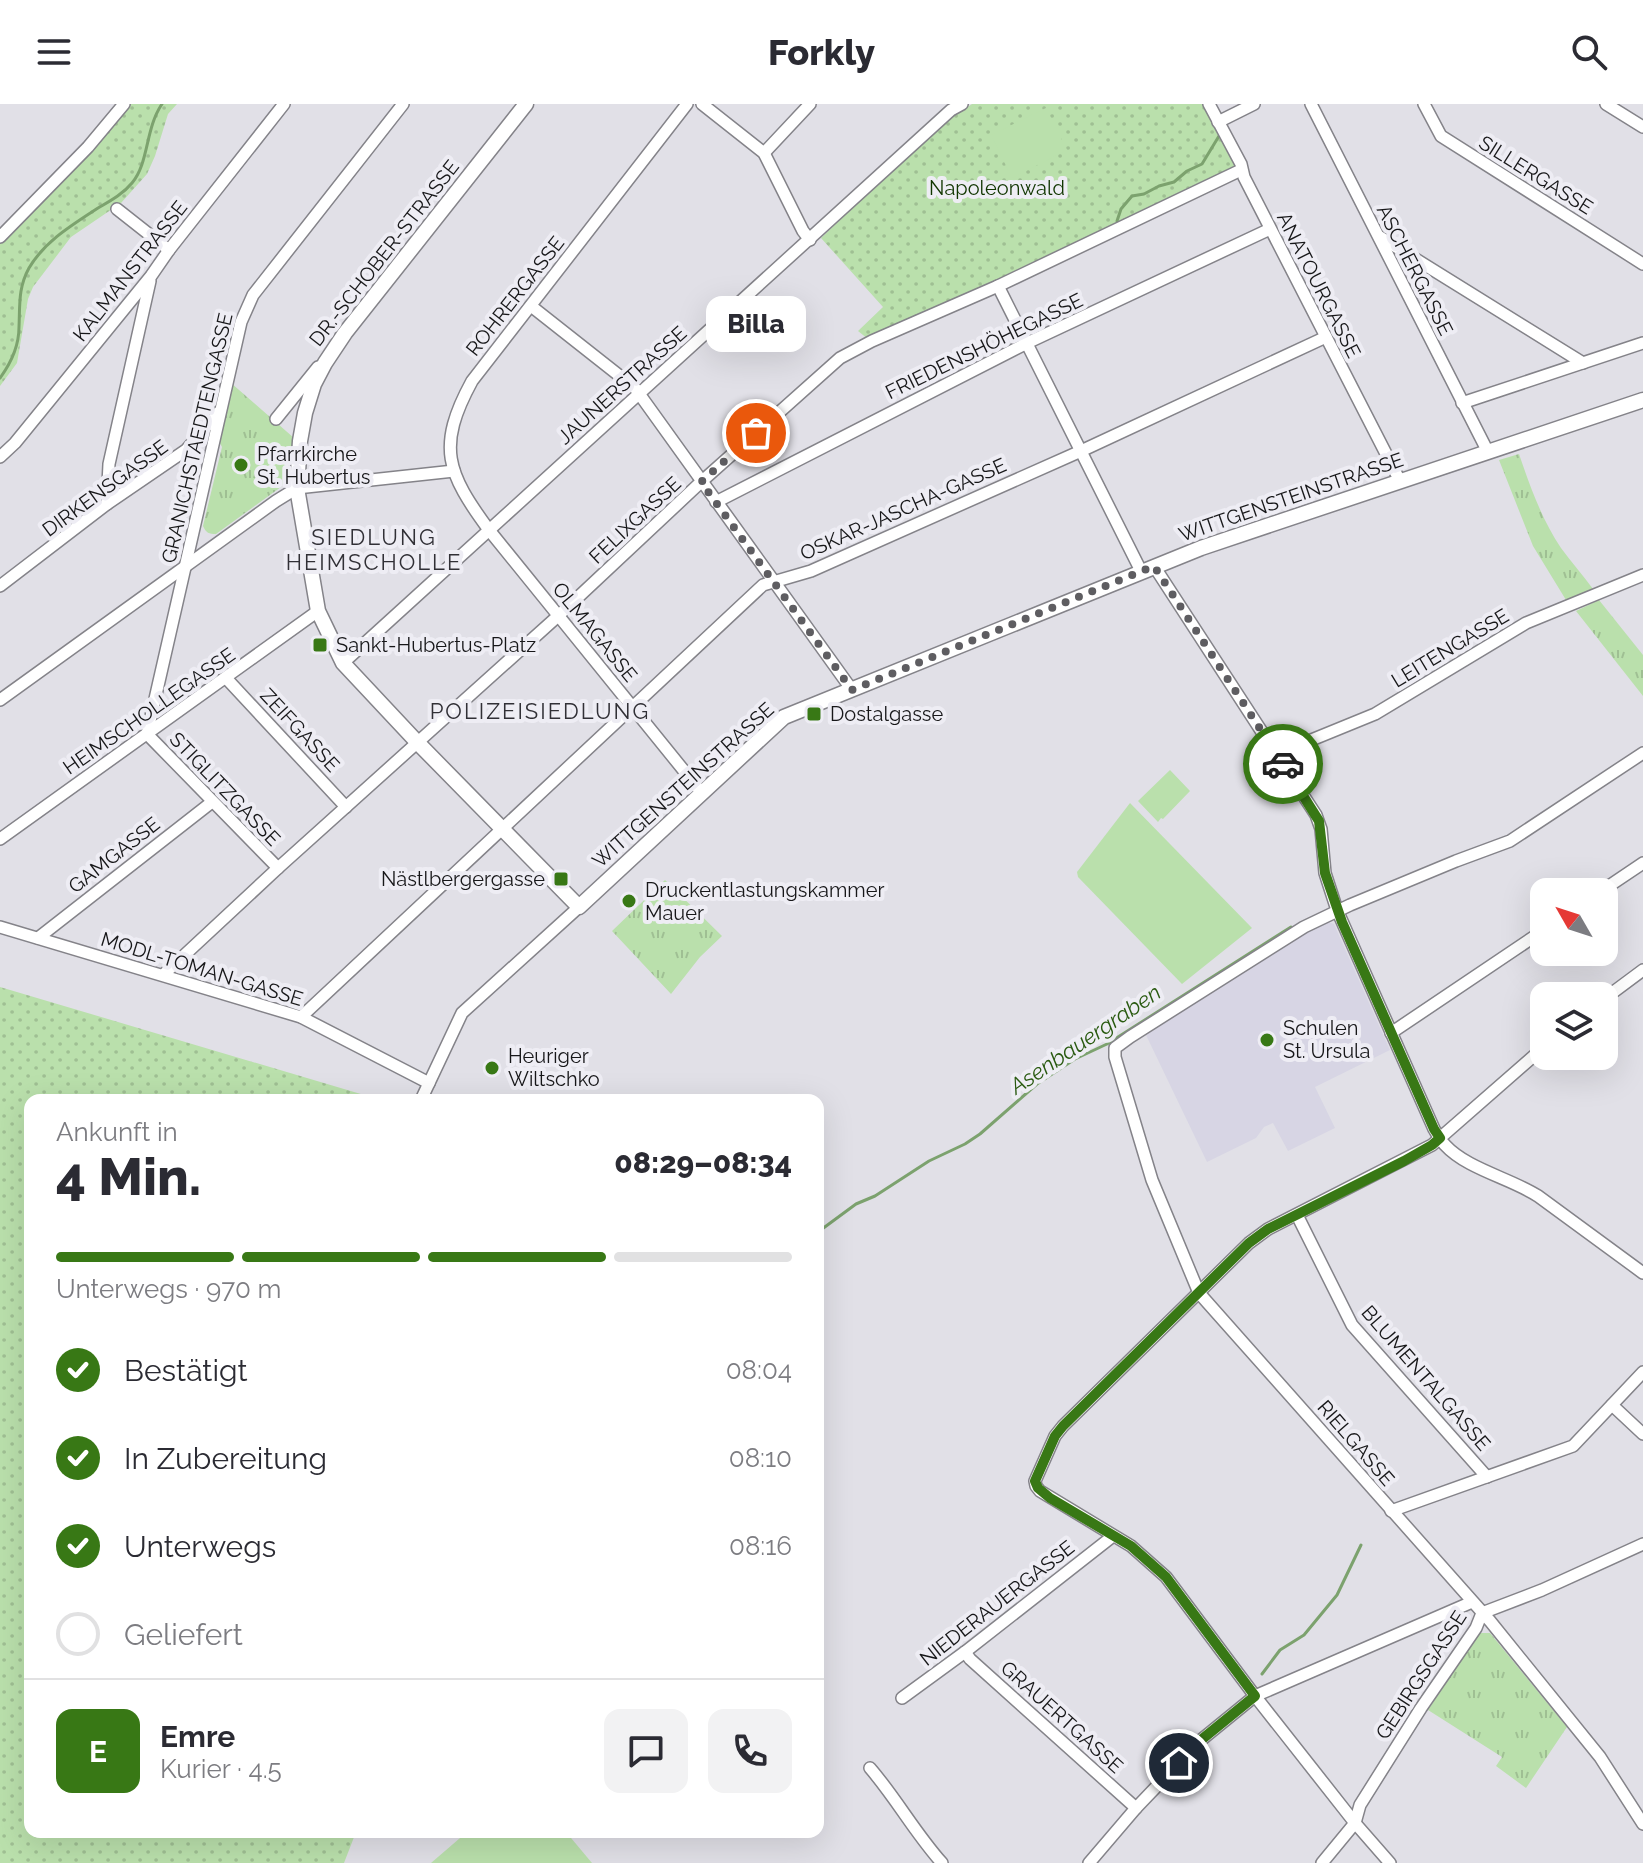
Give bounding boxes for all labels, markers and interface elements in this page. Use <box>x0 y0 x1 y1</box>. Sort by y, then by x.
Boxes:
icon: menu <box>32 30 76 74</box>
icon: search <box>1567 30 1611 74</box>
text: Forkly <box>768 31 875 73</box>
street label: SILLERGASSE <box>1475 130 1597 220</box>
street label: DR.-SCHOBER-STRASSE <box>304 155 464 351</box>
park label: Napoleonwald <box>929 176 1065 200</box>
street label: KALMANSTRASSE <box>68 196 192 346</box>
street label: ASCHERGASSE <box>1372 201 1458 339</box>
street label: ANATOURGASSE <box>1272 208 1366 362</box>
street label: ROHRERGASSE <box>461 231 569 361</box>
street label: FRIEDENSHÖHEGASSE <box>881 288 1087 404</box>
callout: Billa <box>706 297 806 353</box>
text: Billa <box>727 309 785 339</box>
street label: GRANICHSTAEDTENGASSE <box>156 311 238 565</box>
street label: JAUNERSTRASSE <box>553 321 691 449</box>
pin <box>722 399 790 467</box>
icon: bag <box>734 411 778 455</box>
street label: DIRKENSGASSE <box>38 434 172 542</box>
place label: Pfarrkirche St. Hubertus <box>257 442 371 489</box>
street label: WITTGENSTEINSTRASSE <box>1176 447 1406 547</box>
street label: OSKAR-JASCHA-GASSE <box>796 453 1010 565</box>
marker: Pfarrkirche St. Hubertus <box>232 456 250 474</box>
street label: FELIXGASSE <box>584 471 686 569</box>
district label: SIEDLUNG HEIMSCHOLLE <box>286 524 462 575</box>
street label: OLMAGASSE <box>547 577 643 687</box>
street label: LEITENGASSE <box>1387 604 1513 692</box>
place label: Sankt-Hubertus-Platz <box>336 633 536 657</box>
marker: Sankt-Hubertus-Platz <box>311 636 329 654</box>
street label: HEIMSCHOLLEGASSE <box>58 643 240 779</box>
street label: ZEIFGASSE <box>255 683 345 777</box>
street label: WITTGENSTEINSTRASSE <box>587 697 779 873</box>
district label: POLIZEISIEDLUNG <box>430 698 650 724</box>
place label: Dostalgasse <box>830 702 943 726</box>
marker: Dostalgasse <box>805 705 823 723</box>
courier <box>1243 724 1323 804</box>
street label: STIGLITZGASSE <box>165 727 285 851</box>
icon: car <box>1261 742 1305 786</box>
street label: GAMGASSE <box>63 812 165 898</box>
place label: Nästlbergergasse <box>381 867 545 891</box>
marker: Nästlbergergasse <box>552 870 570 888</box>
place label: Druckentlastungskammer Mauer <box>645 878 884 925</box>
north arrow <box>1530 878 1618 966</box>
map controls <box>1530 878 1618 1070</box>
marker: Druckentlastungskammer Mauer <box>620 892 638 910</box>
street label: MODL-TOMAN-GASSE <box>98 927 306 1011</box>
water label: Asenbauergraben <box>1004 979 1166 1100</box>
button: layers <box>1530 982 1618 1070</box>
place label: Schulen St. Ursula <box>1283 1016 1370 1063</box>
marker: Schulen St. Ursula <box>1258 1031 1276 1049</box>
place label: Heuriger Wiltschko <box>508 1044 600 1091</box>
marker: Heuriger Wiltschko <box>483 1059 501 1077</box>
text: Ankunft in <box>56 1117 178 1147</box>
text: 08:29–08:34 <box>614 1145 792 1180</box>
text: 4 Min. <box>56 1146 201 1207</box>
text: Unterwegs · 970 m <box>56 1274 281 1304</box>
street label: BLUMENTALGASSE <box>1357 1301 1495 1455</box>
icon: check <box>56 1348 100 1392</box>
text: Bestätigt <box>124 1353 248 1388</box>
text: 08:04 <box>726 1355 792 1385</box>
street label: RIELGASSE <box>1312 1395 1400 1491</box>
icon: check <box>56 1436 100 1480</box>
text: In Zubereitung <box>124 1441 327 1476</box>
text: 08:10 <box>729 1443 792 1473</box>
icon: check <box>56 1524 100 1568</box>
text: Unterwegs <box>124 1529 276 1564</box>
text: 08:16 <box>729 1531 792 1561</box>
street label: NIEDERAUERGASSE <box>915 1535 1079 1671</box>
street label: GEBIRGSGASSE <box>1371 1606 1471 1744</box>
text: Geliefert <box>124 1617 243 1652</box>
street label: GRAUERTGASSE <box>996 1656 1128 1778</box>
button: chat <box>604 1709 688 1793</box>
button: phone <box>708 1709 792 1793</box>
text: Emre <box>160 1719 235 1754</box>
pin <box>1145 1729 1213 1797</box>
text: E <box>89 1734 107 1769</box>
icon: home <box>1157 1741 1201 1785</box>
text: Kurier · 4.5 <box>160 1754 282 1784</box>

